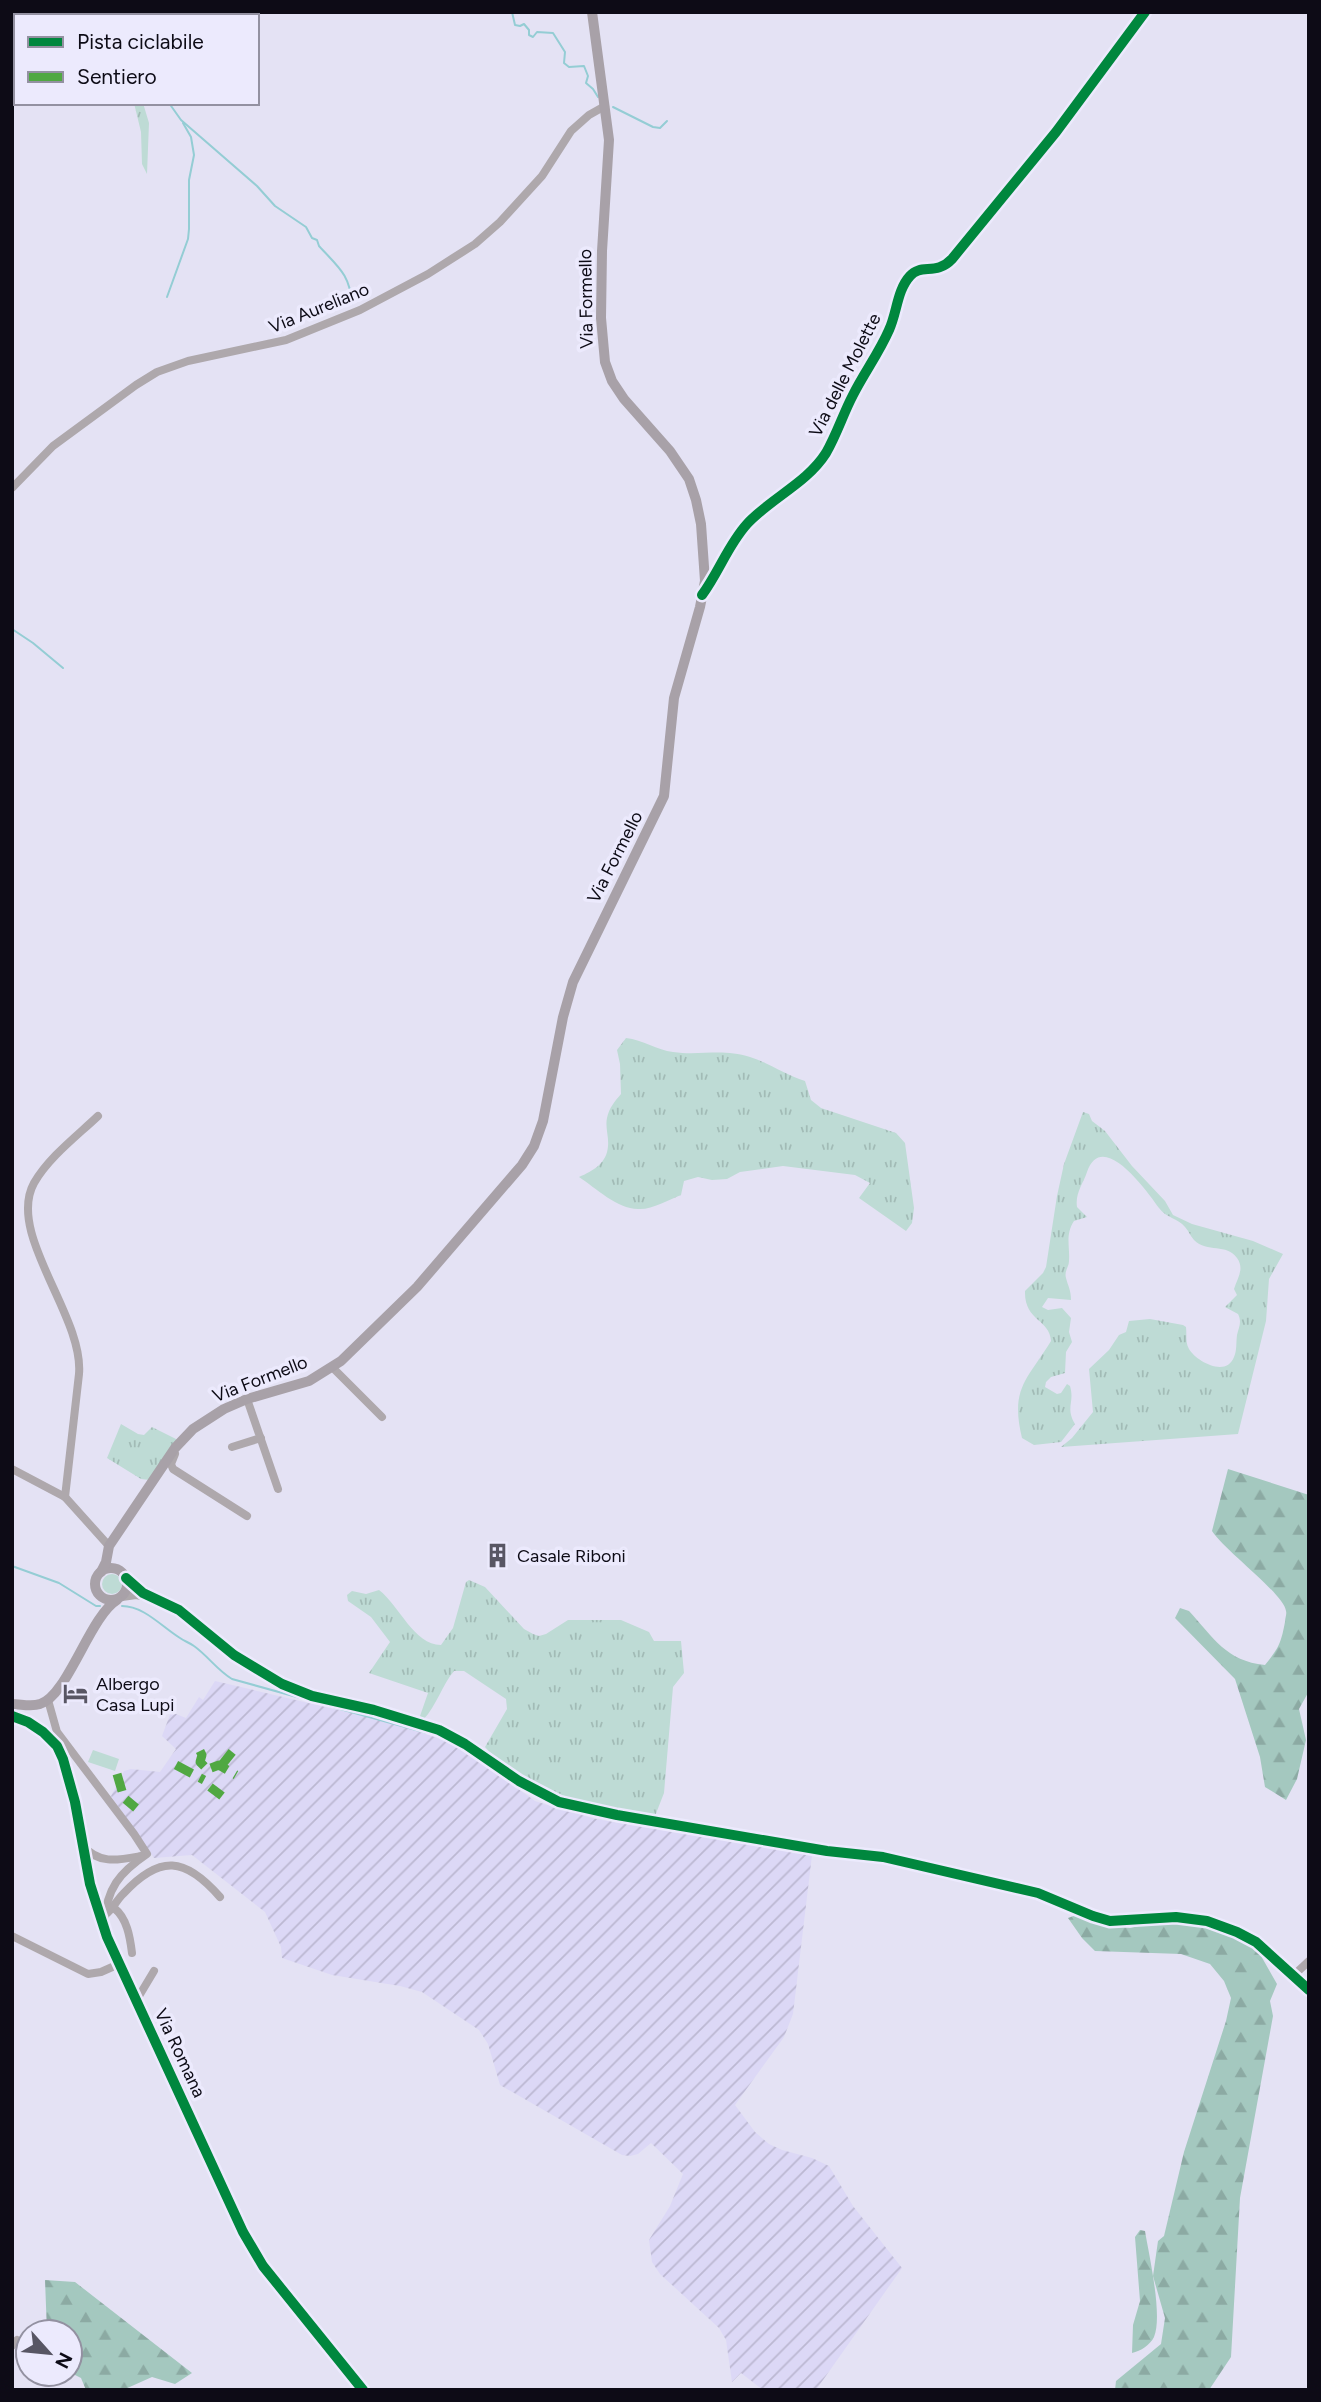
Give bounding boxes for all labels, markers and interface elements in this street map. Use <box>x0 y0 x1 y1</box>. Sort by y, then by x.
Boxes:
legend <box>14 14 259 105</box>
text: Pista ciclabile <box>77 29 204 54</box>
text: Sentiero <box>77 64 157 89</box>
street label: Via Formello <box>574 249 598 349</box>
street label: Via Aureliano <box>266 278 372 338</box>
street label: Via delle Molette <box>804 309 886 440</box>
street label: Via Formello <box>583 807 647 907</box>
street label: Via Formello <box>209 1351 311 1407</box>
building icon: Casale Riboni <box>483 1542 511 1570</box>
place label: Casale Riboni <box>517 1545 626 1567</box>
place label: Albergo Casa Lupi <box>96 1673 174 1716</box>
hotel icon: Albergo Casa Lupi <box>62 1680 90 1708</box>
street label: Via Romana <box>150 2005 210 2101</box>
north arrow <box>14 2318 84 2388</box>
text: N <box>50 2349 77 2372</box>

